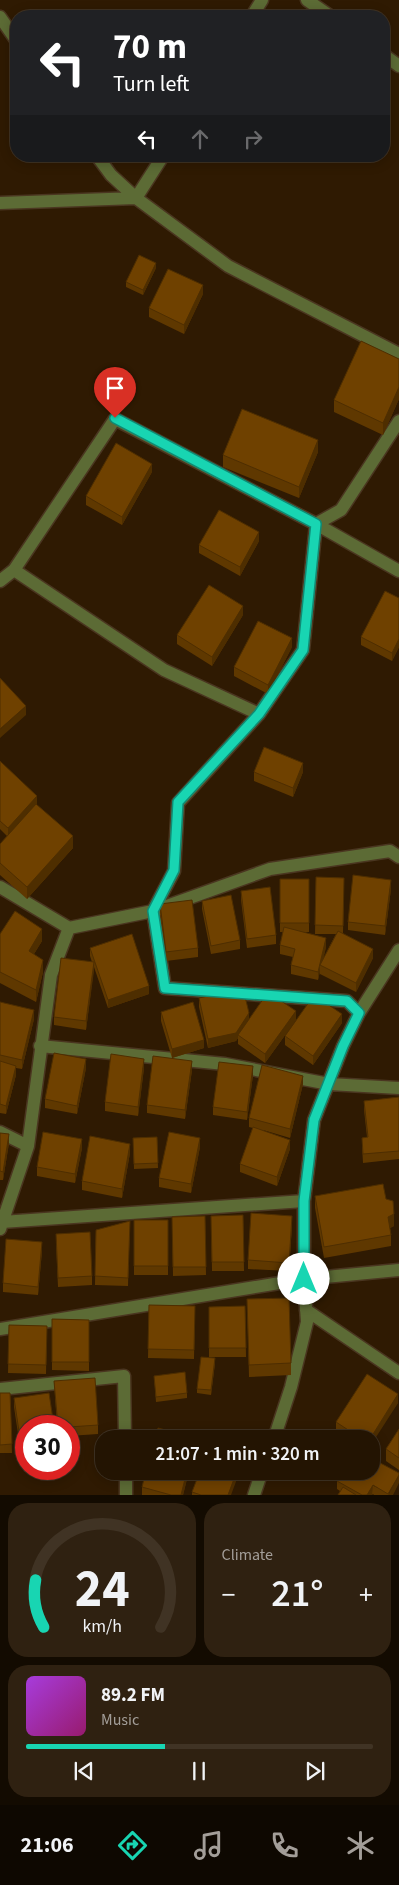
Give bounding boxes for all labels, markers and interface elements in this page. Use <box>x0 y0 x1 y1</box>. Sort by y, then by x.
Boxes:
text: 70 m <box>113 22 187 72</box>
icon: left <box>30 30 95 95</box>
text: Turn left <box>113 68 189 100</box>
icon: left <box>133 125 161 153</box>
icon: ahead <box>186 125 214 153</box>
icon: right <box>239 125 267 153</box>
pin <box>94 367 136 418</box>
icon: arrive <box>101 374 129 402</box>
position arrow <box>277 1252 329 1304</box>
speed limit sign: 30 <box>15 1415 80 1480</box>
text: 21:07 · 1 min · 320 m <box>155 1441 320 1468</box>
text: Climate <box>222 1544 273 1566</box>
text: 24 <box>74 1553 129 1627</box>
text: 21° <box>271 1567 323 1621</box>
text: − <box>222 1575 235 1615</box>
text: + <box>359 1575 373 1615</box>
text: km/h <box>82 1614 122 1639</box>
text: 89.2 FM <box>101 1682 165 1709</box>
text: Music <box>101 1709 139 1731</box>
icon: previous <box>70 1757 98 1785</box>
icon: pause <box>185 1757 213 1785</box>
icon: next <box>301 1757 329 1785</box>
icon: directions <box>115 1828 150 1863</box>
icon: music <box>191 1828 226 1863</box>
icon: phone <box>267 1828 302 1863</box>
icon: climate <box>343 1828 378 1863</box>
text: 21:06 <box>21 1829 74 1861</box>

